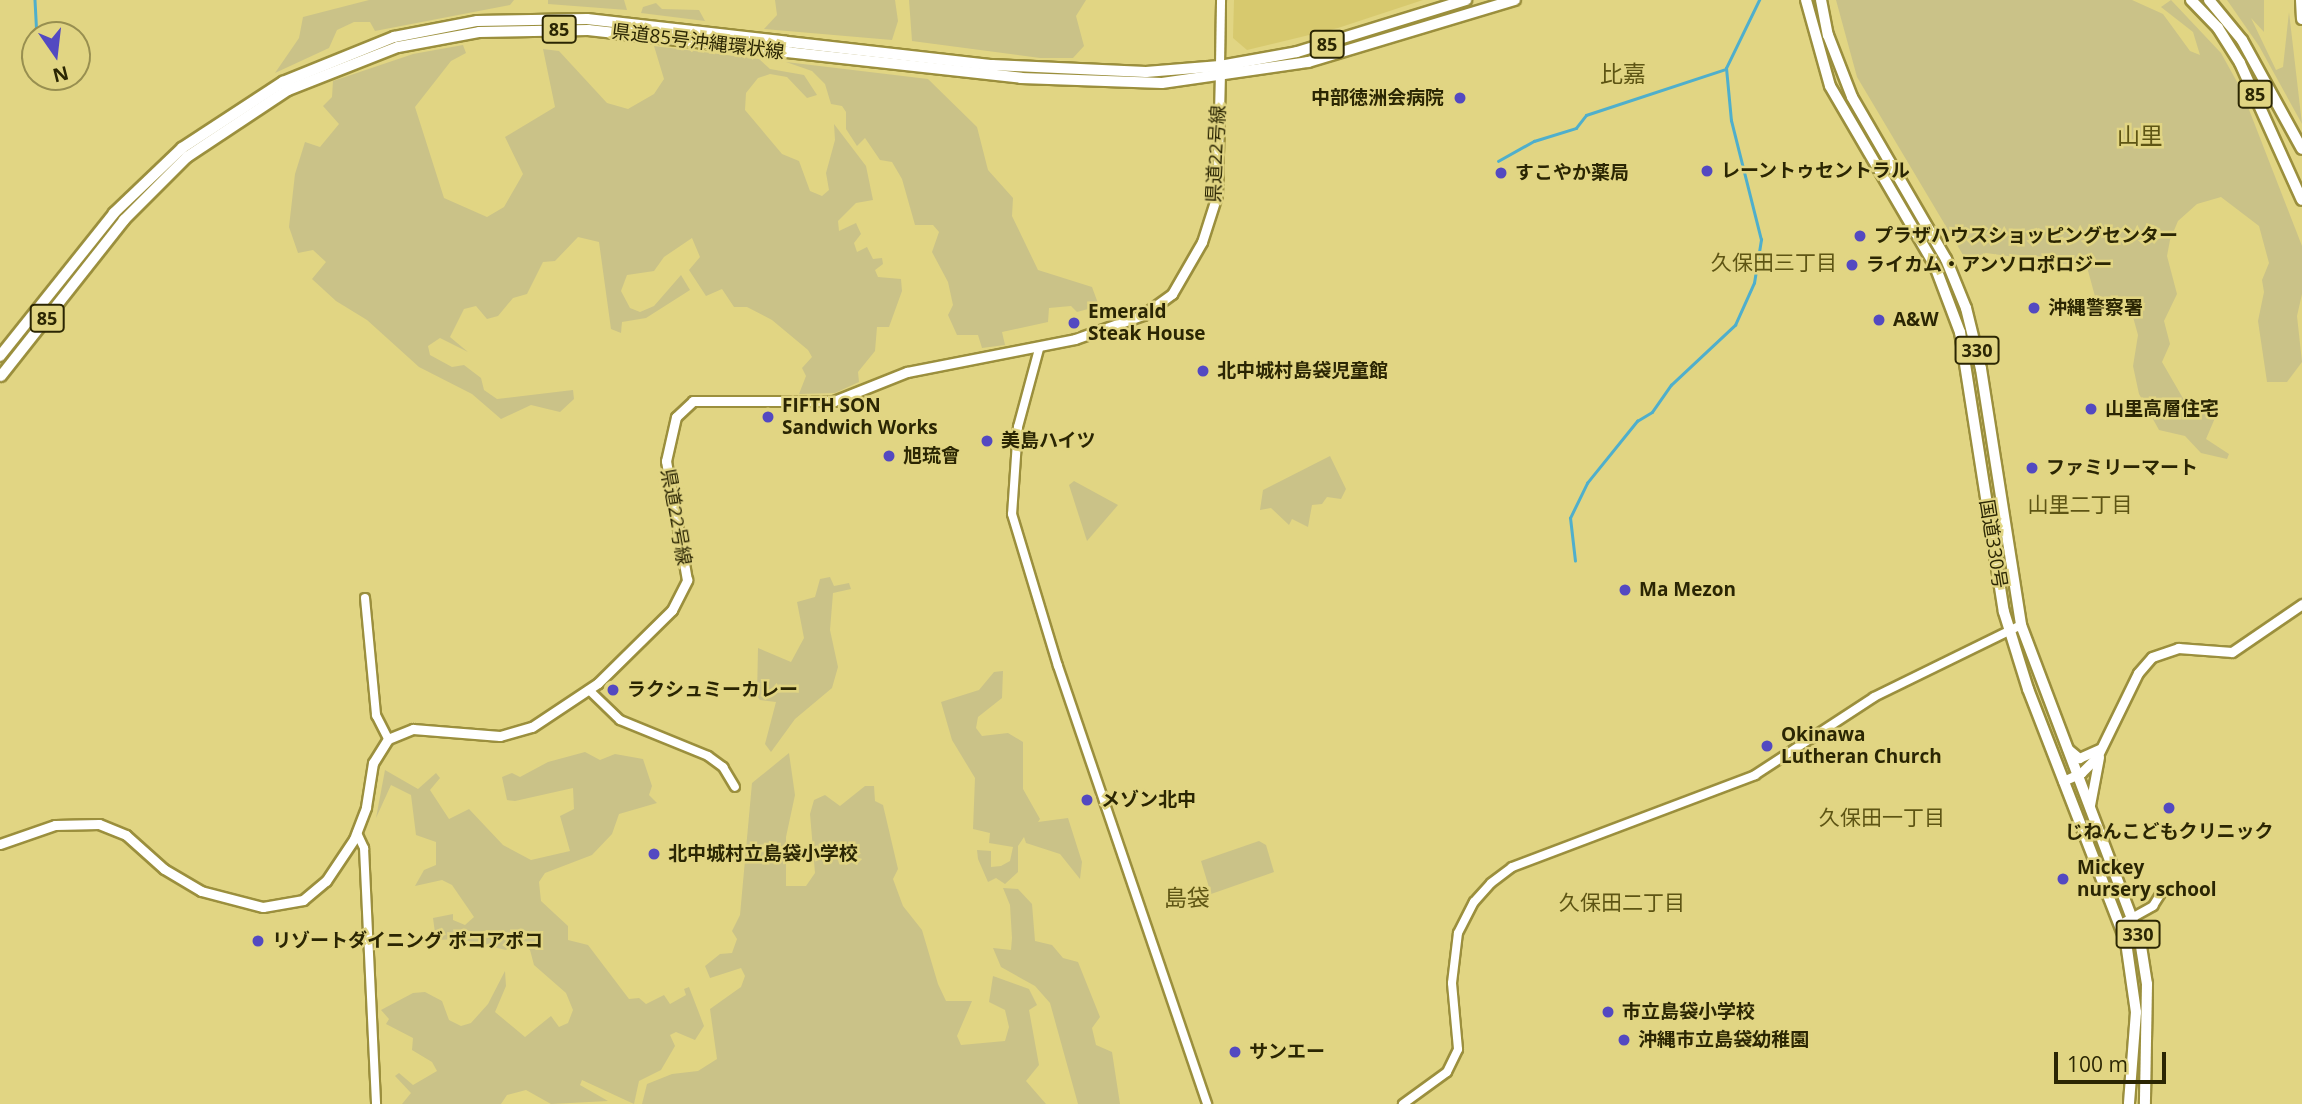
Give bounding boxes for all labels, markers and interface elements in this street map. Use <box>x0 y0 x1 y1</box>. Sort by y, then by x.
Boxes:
road number: 85 <box>542 15 576 44</box>
street label: 県道85号沖縄環状線 <box>610 20 786 64</box>
north arrow <box>21 21 91 91</box>
road number: 85 <box>1310 29 1344 58</box>
district label: 比嘉 <box>1600 59 1646 87</box>
text: N <box>50 60 71 89</box>
road number: 85 <box>2238 80 2272 108</box>
place label: 中部徳洲会病院 <box>1311 87 1444 109</box>
marker: 中部徳洲会病院 <box>1450 88 1470 108</box>
street label: 県道22号線 <box>1202 105 1230 203</box>
district label: 山里 <box>2117 121 2163 149</box>
place label: レーントゥセントラル <box>1721 160 1911 182</box>
place label: すこやか薬局 <box>1515 162 1629 184</box>
marker: レーントゥセントラル <box>1699 163 1715 179</box>
marker: すこやか薬局 <box>1493 165 1509 181</box>
place label: プラザハウスショッピングセンター <box>1874 225 2178 247</box>
marker: プラザハウスショッピングセンター <box>1852 228 1868 244</box>
district label: 久保田三丁目 <box>1711 249 1837 275</box>
place label: ライカム・アンソロポロジー <box>1866 254 2113 276</box>
marker: ライカム・アンソロポロジー <box>1844 257 1860 273</box>
place label: 沖縄警察署 <box>2048 297 2143 319</box>
marker: 沖縄警察署 <box>2026 300 2042 316</box>
place label: Emerald Steak House <box>1088 301 1206 345</box>
road number: 85 <box>30 304 64 332</box>
place label: A&W <box>1893 309 1939 331</box>
marker: A&W <box>1871 312 1887 328</box>
marker: Emerald Steak House <box>1066 315 1082 331</box>
road number: 330 <box>1954 336 2000 364</box>
place label: 北中城村島袋児童館 <box>1217 360 1388 382</box>
marker: 北中城村島袋児童館 <box>1195 363 1211 379</box>
place label: FIFTH SON Sandwich Works <box>782 395 938 439</box>
place label: 山里高層住宅 <box>2105 398 2219 420</box>
marker: 山里高層住宅 <box>2083 401 2099 417</box>
marker: FIFTH SON Sandwich Works <box>760 409 776 425</box>
place label: 美島ハイツ <box>1001 430 1096 452</box>
marker: 美島ハイツ <box>979 433 995 449</box>
place label: 旭琉會 <box>903 445 960 467</box>
marker: 旭琉會 <box>881 448 897 464</box>
place label: ファミリーマート <box>2046 457 2198 479</box>
marker: ファミリーマート <box>2024 460 2040 476</box>
street label: 県道22号線 <box>656 467 696 567</box>
district label: 山里二丁目 <box>2028 491 2132 517</box>
street label: 国道330号 <box>1975 498 2011 590</box>
place label: Ma Mezon <box>1639 579 1736 601</box>
marker: Ma Mezon <box>1617 582 1633 598</box>
place label: ラクシュミーカレー <box>627 679 798 701</box>
marker: ラクシュミーカレー <box>605 682 621 698</box>
place label: Okinawa Lutheran Church <box>1781 724 1942 768</box>
marker: Okinawa Lutheran Church <box>1759 738 1775 754</box>
place label: メゾン北中 <box>1101 789 1196 811</box>
marker: メゾン北中 <box>1079 792 1095 808</box>
marker: じねんこどもクリニック <box>2159 798 2179 818</box>
district label: 久保田一丁目 <box>1819 804 1945 830</box>
place label: じねんこどもクリニック <box>2065 821 2273 843</box>
place label: 北中城村立島袋小学校 <box>668 843 858 865</box>
marker: 北中城村立島袋小学校 <box>646 846 662 862</box>
place label: Mickey nursery school <box>2077 857 2217 901</box>
marker: Mickey nursery school <box>2055 871 2071 887</box>
district label: 島袋 <box>1164 883 1210 911</box>
district label: 久保田二丁目 <box>1559 889 1685 915</box>
road number: 330 <box>2115 919 2161 948</box>
place label: リゾートダイニング ポコアポコ <box>272 930 543 952</box>
marker: リゾートダイニング ポコアポコ <box>250 933 266 949</box>
place label: 市立島袋小学校 <box>1622 1001 1755 1023</box>
marker: 市立島袋小学校 <box>1600 1004 1616 1020</box>
place label: 沖縄市立島袋幼稚園 <box>1638 1029 1809 1051</box>
marker: 沖縄市立島袋幼稚園 <box>1616 1032 1632 1048</box>
scale bar <box>2057 1038 2169 1082</box>
place label: サンエー <box>1249 1041 1325 1063</box>
marker: サンエー <box>1227 1044 1243 1060</box>
text: 100 m <box>2067 1050 2128 1078</box>

